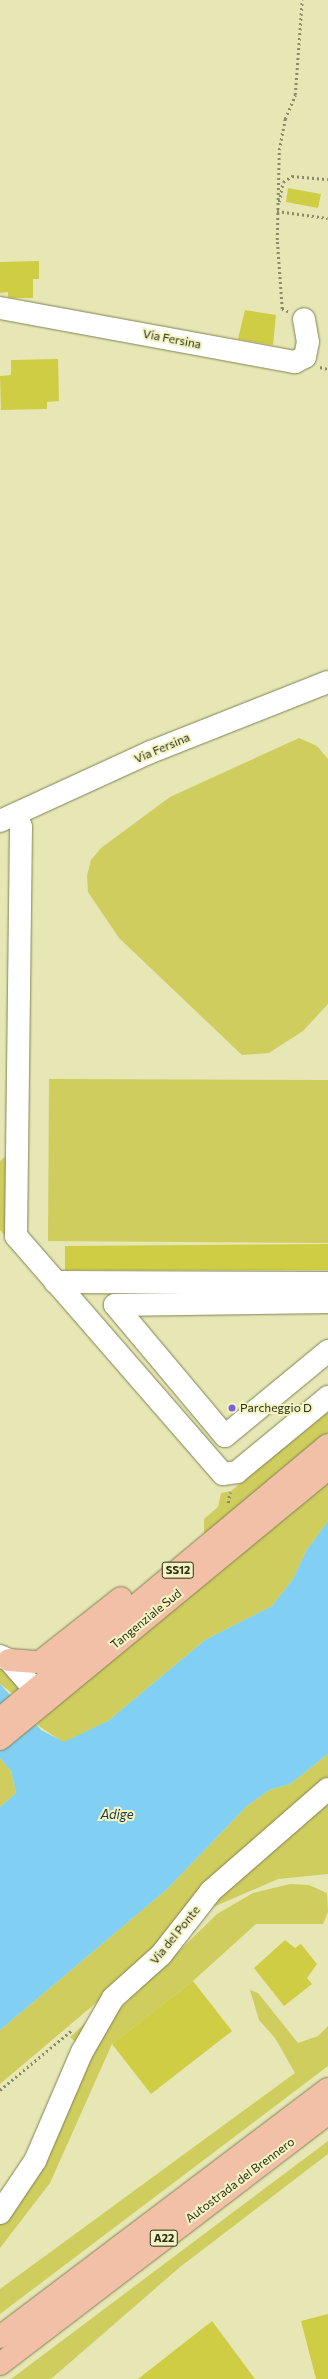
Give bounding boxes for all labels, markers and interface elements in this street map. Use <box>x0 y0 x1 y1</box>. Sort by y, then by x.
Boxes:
street label: Via Fersina <box>142 326 202 352</box>
street label: Via Fersina <box>132 730 192 766</box>
place label: Parcheggio D <box>240 1401 312 1415</box>
marker: Parcheggio D <box>227 1403 237 1413</box>
road number: SS12 <box>161 1561 195 1579</box>
street label: Tangenziale Sud <box>108 1586 184 1652</box>
water label: Adige <box>100 1806 134 1822</box>
street label: Via del Ponte <box>147 1903 203 1967</box>
street label: Autostrada del Brennero <box>183 2134 297 2226</box>
road number: A22 <box>149 2229 179 2247</box>

